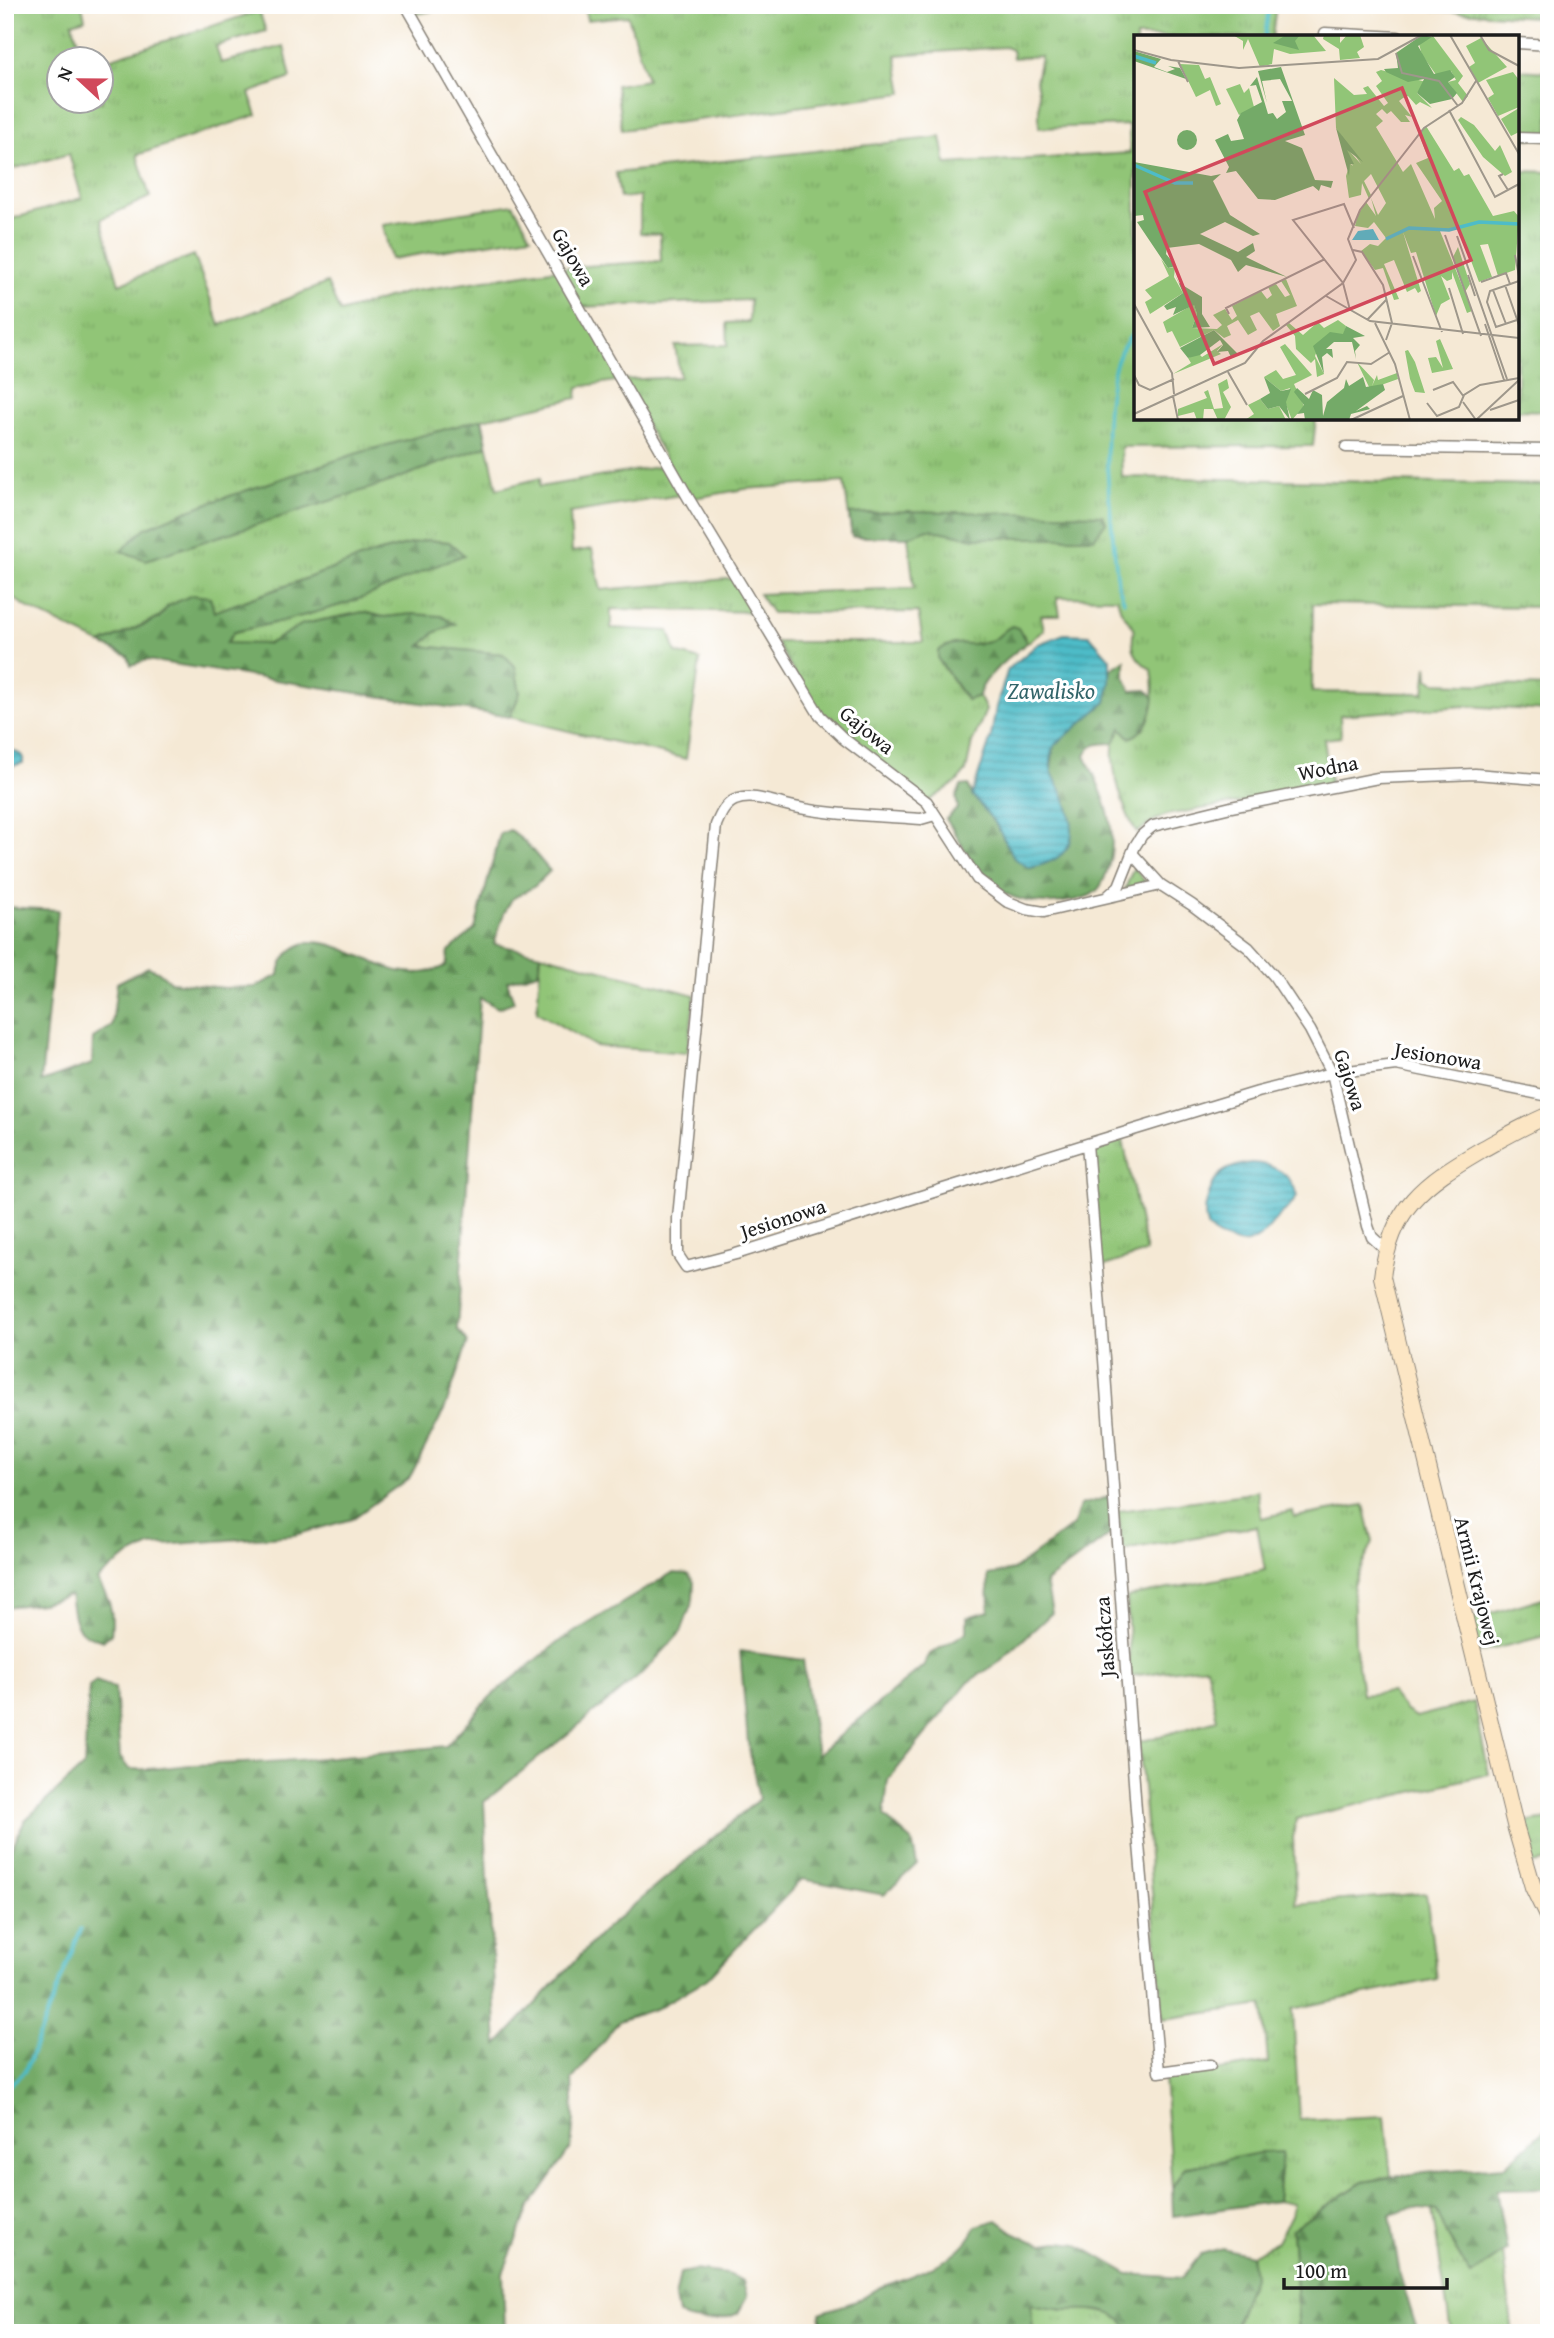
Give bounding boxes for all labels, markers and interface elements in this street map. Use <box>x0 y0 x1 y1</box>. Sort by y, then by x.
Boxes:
inset map <box>1134 35 1519 420</box>
north arrow <box>46 46 116 116</box>
text: N <box>49 62 80 85</box>
street label: Gajowa <box>544 222 603 292</box>
water label: Zawalisko <box>1007 674 1095 707</box>
street label: Gajowa <box>833 698 902 761</box>
street label: Wodna <box>1295 746 1361 789</box>
street label: Jesionowa <box>1389 1033 1484 1078</box>
street label: Gajowa <box>1326 1045 1375 1115</box>
street label: Jesionowa <box>733 1190 830 1248</box>
street label: Armii Krajowej <box>1447 1513 1508 1649</box>
street label: Jaskółcza <box>1086 1596 1123 1681</box>
scale bar <box>1284 2247 1447 2291</box>
text: 100 m <box>1295 2255 1347 2286</box>

